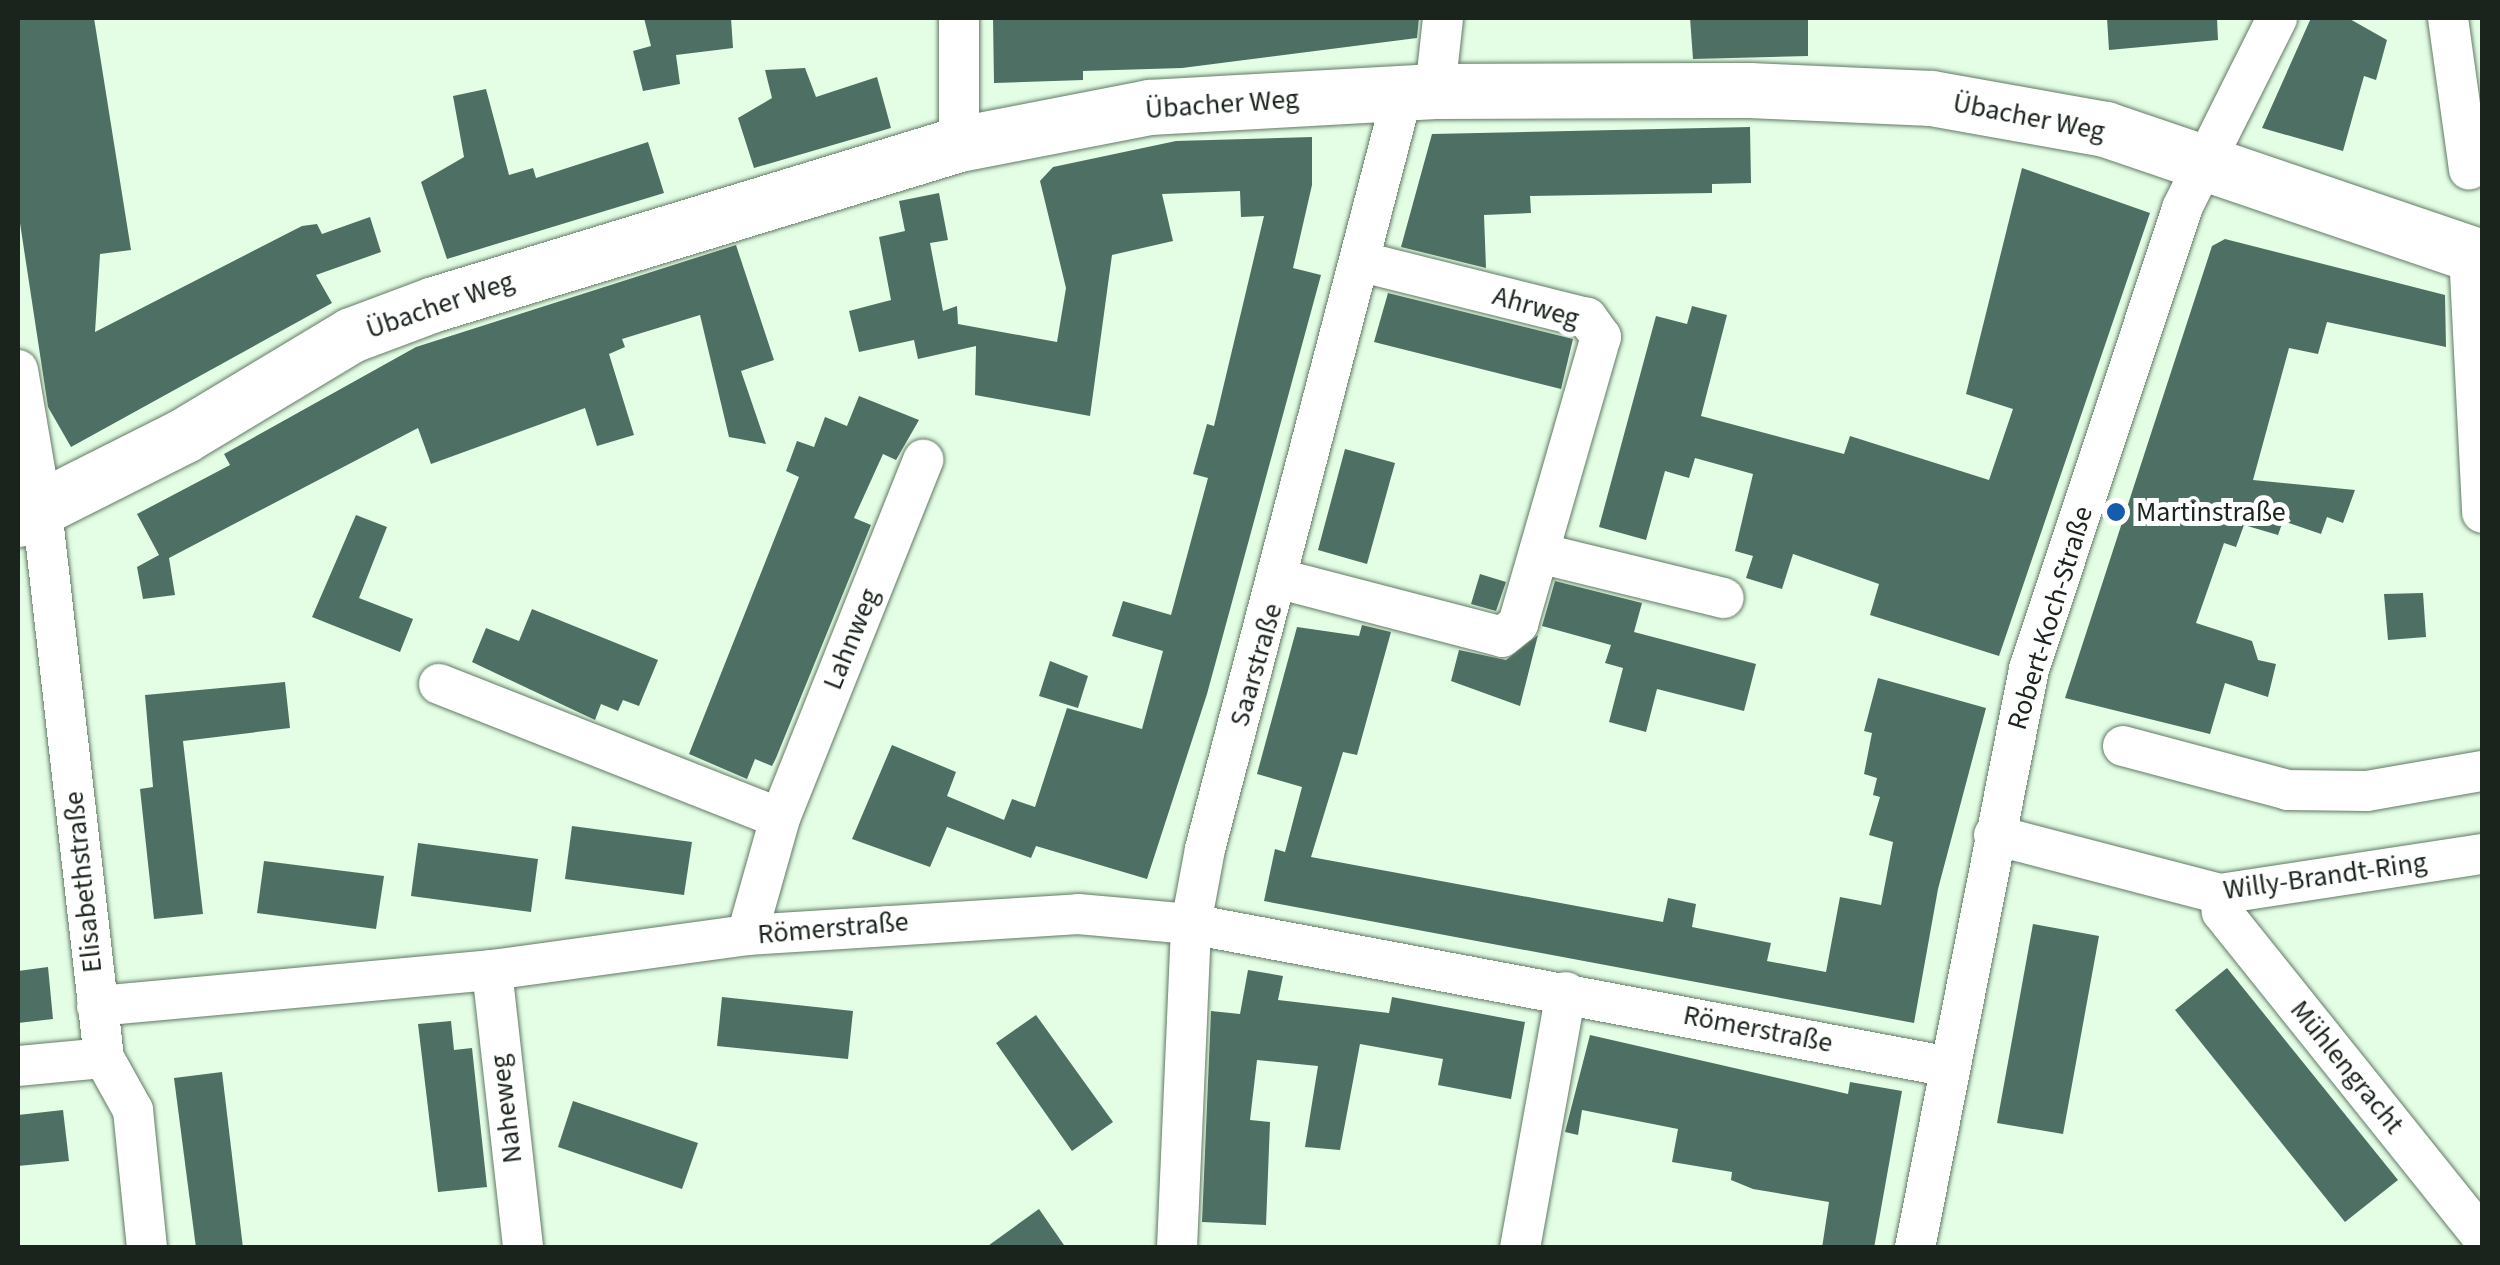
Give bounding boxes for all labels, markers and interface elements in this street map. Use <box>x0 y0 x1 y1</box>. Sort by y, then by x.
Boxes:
street label: Übacher Weg <box>1144 82 1300 126</box>
street label: Übacher Weg <box>1950 86 2108 148</box>
street label: Übacher Weg <box>362 264 518 346</box>
street label: Ahrweg <box>1489 279 1583 335</box>
place label: Martinstraße <box>2136 495 2286 529</box>
marker: Martinstraße <box>2105 501 2127 523</box>
street label: Robert-Koch-Straße <box>2000 502 2100 734</box>
street label: Lahnweg <box>816 584 886 694</box>
street label: Saarstraße <box>1222 600 1290 730</box>
street label: Elisabethstraße <box>57 790 109 974</box>
street label: Willy-Brandt-Ring <box>2221 845 2429 907</box>
street label: Römerstraße <box>756 905 910 951</box>
street label: Mühlengracht <box>2283 994 2411 1140</box>
street label: Römerstraße <box>1681 998 1835 1060</box>
street label: Naheweg <box>483 1053 529 1165</box>

